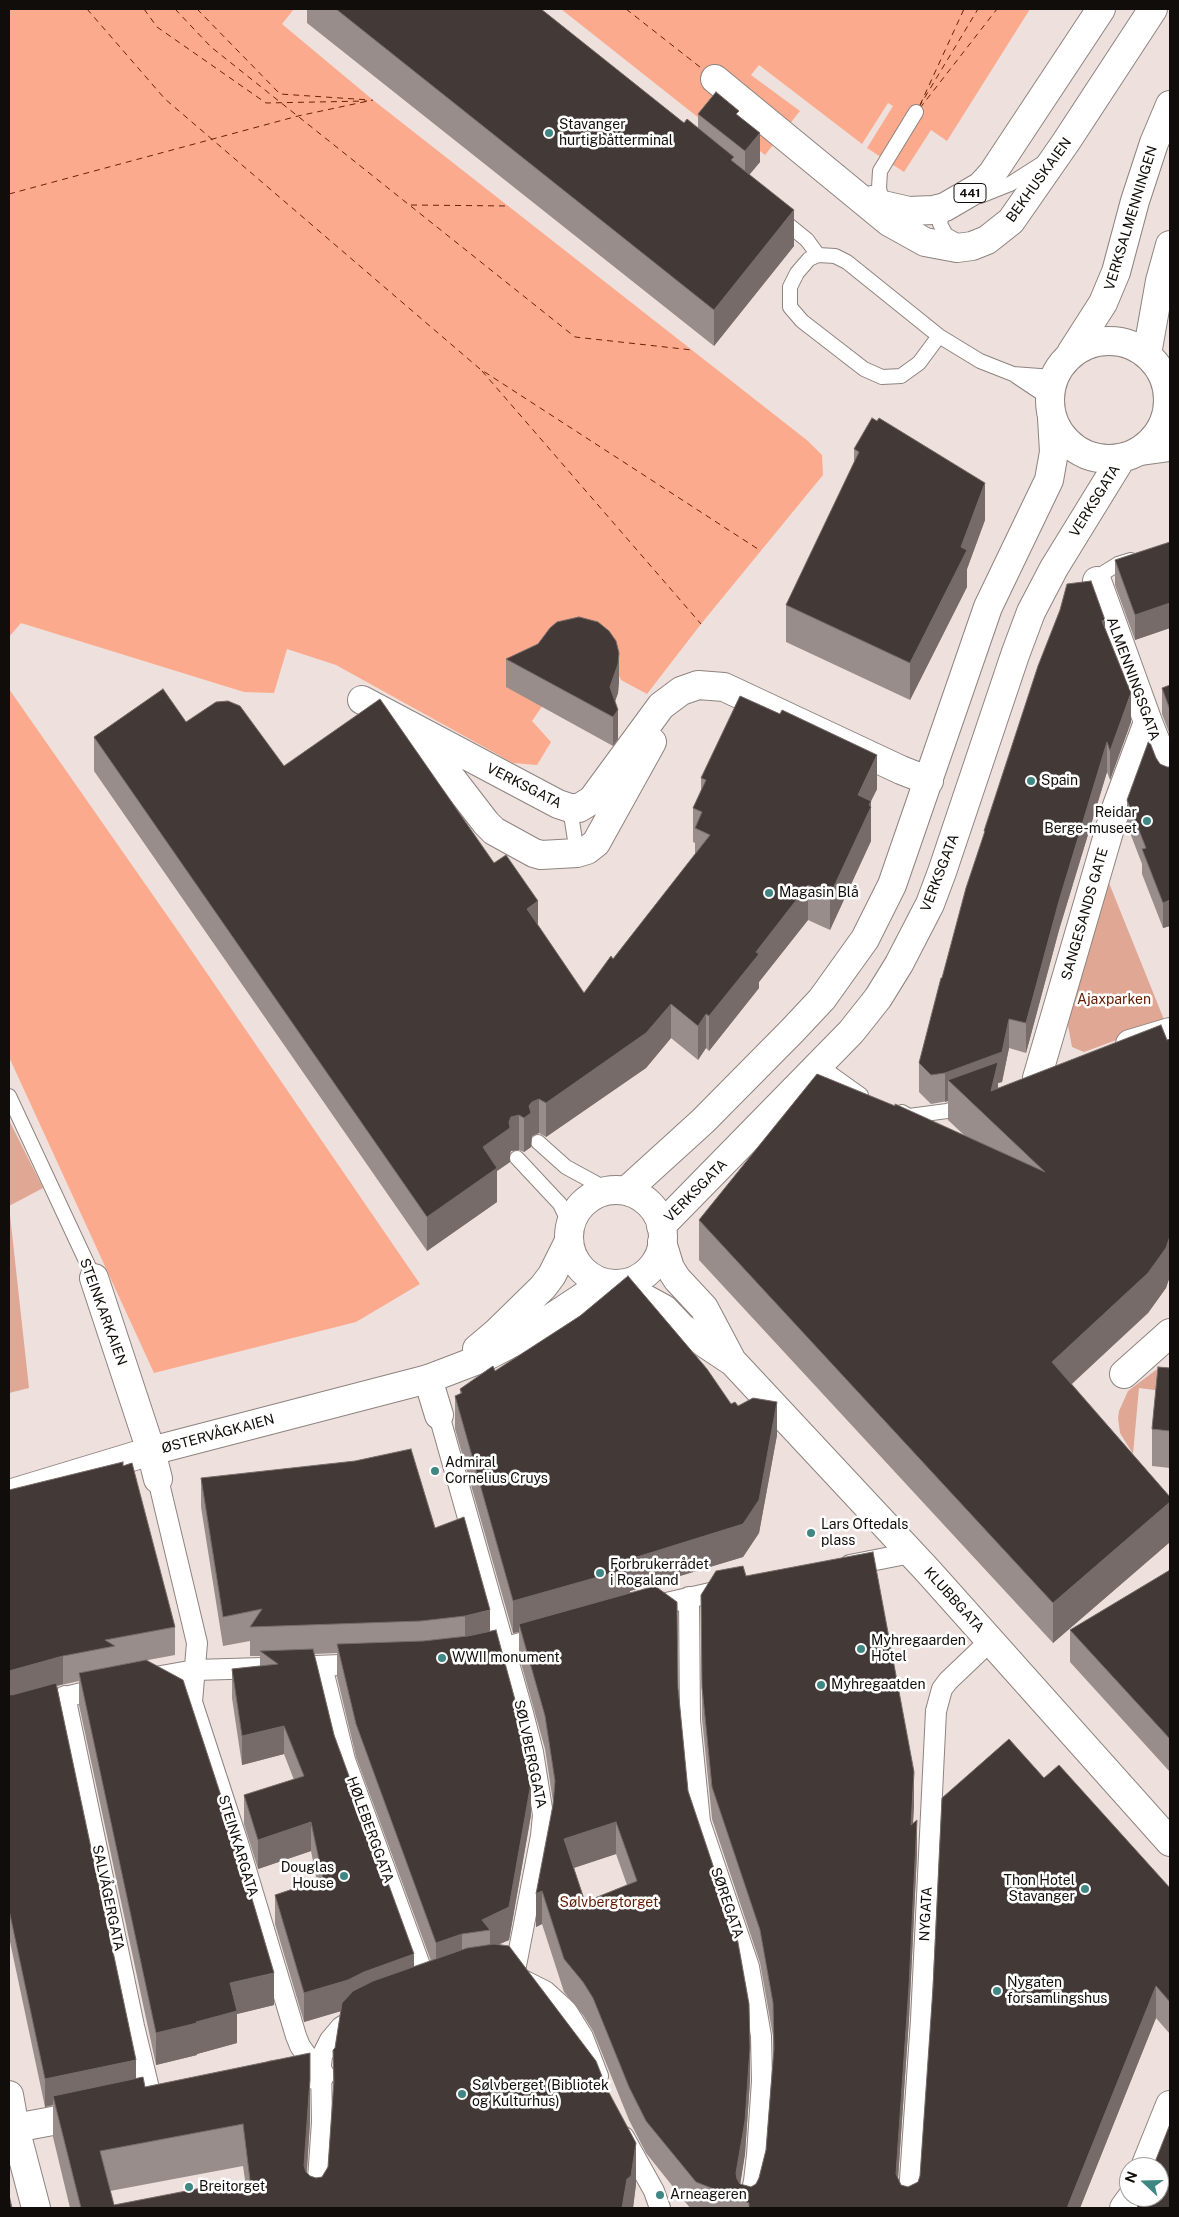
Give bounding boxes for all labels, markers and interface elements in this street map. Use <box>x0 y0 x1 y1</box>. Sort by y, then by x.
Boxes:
place label: Stavanger hurtigbåtterminal <box>559 117 673 150</box>
marker: Stavanger hurtigbåtterminal <box>543 127 555 139</box>
street label: BEKHUSKAIEN <box>1003 134 1075 226</box>
street label: VERKSALMENNINGEN <box>1101 144 1161 292</box>
road number: 441 <box>954 184 986 202</box>
street label: VERKSGATA <box>1066 462 1124 540</box>
street label: ALMENNINGSGATA <box>1103 615 1163 743</box>
street label: VERKSGATA <box>484 760 564 812</box>
place label: Spain <box>1041 773 1078 789</box>
marker: Spain <box>1025 775 1037 787</box>
place label: Reidar Berge-museet <box>1044 805 1137 838</box>
marker: Reidar Berge-museet <box>1141 815 1153 827</box>
street label: VERKSGATA <box>917 832 963 914</box>
street label: SANGESANDS GATE <box>1058 846 1112 982</box>
place label: Magasin Blå <box>779 885 859 901</box>
marker: Magasin Blå <box>763 887 775 899</box>
park label: Ajaxparken <box>1077 992 1151 1008</box>
street label: VERKSGATA <box>661 1156 731 1226</box>
street label: STEINKARKAIEN <box>76 1256 130 1368</box>
street label: ØSTERVÅGKAIEN <box>160 1411 276 1457</box>
place label: Admiral Cornelius Cruys <box>445 1455 548 1488</box>
marker: Admiral Cornelius Cruys <box>429 1465 441 1477</box>
place label: Lars Oftedals plass <box>821 1517 908 1550</box>
marker: Lars Oftedals plass <box>805 1527 817 1539</box>
place label: Forbrukerrådet i Rogaland <box>610 1557 709 1590</box>
street label: KLUBBGATA <box>920 1564 988 1636</box>
marker: Forbrukerrådet i Rogaland <box>594 1567 606 1579</box>
place label: Myhregaarden Hotel <box>871 1633 966 1665</box>
marker: Myhregaarden Hotel <box>855 1643 867 1655</box>
place label: WWII monument <box>452 1650 560 1666</box>
marker: WWII monument <box>436 1652 448 1664</box>
place label: Myhregaatden <box>831 1677 925 1693</box>
marker: Myhregaatden <box>815 1679 827 1691</box>
street label: SØLVBERGGATA <box>510 1698 550 1810</box>
street label: HØLEBERGGATA <box>343 1775 397 1885</box>
street label: STEINKARGATA <box>215 1793 261 1899</box>
street label: SALVÅGERGATA <box>89 1843 127 1953</box>
place label: Douglas House <box>281 1860 334 1892</box>
street label: SØREGATA <box>707 1865 747 1941</box>
marker: Douglas House <box>338 1870 350 1882</box>
place label: Thon Hotel Stavanger <box>1004 1873 1075 1905</box>
marker: Thon Hotel Stavanger <box>1079 1883 1091 1895</box>
street label: NYGATA <box>916 1886 936 1942</box>
park label: Sølvbergtorget <box>560 1895 658 1911</box>
place label: Nygaten forsamlingshus <box>1007 1975 1107 2008</box>
marker: Nygaten forsamlingshus <box>991 1985 1003 1997</box>
place label: Sølvberget (Bibliotek og Kulturhus) <box>472 2078 609 2110</box>
marker: Sølvberget (Bibliotek og Kulturhus) <box>456 2088 468 2100</box>
north arrow <box>1119 2157 1169 2207</box>
text: N <box>1121 2169 1140 2185</box>
place label: Breitorget <box>199 2179 265 2195</box>
marker: Breitorget <box>183 2181 195 2193</box>
place label: Arneageren <box>670 2187 747 2203</box>
marker: Arneageren <box>654 2189 666 2201</box>

